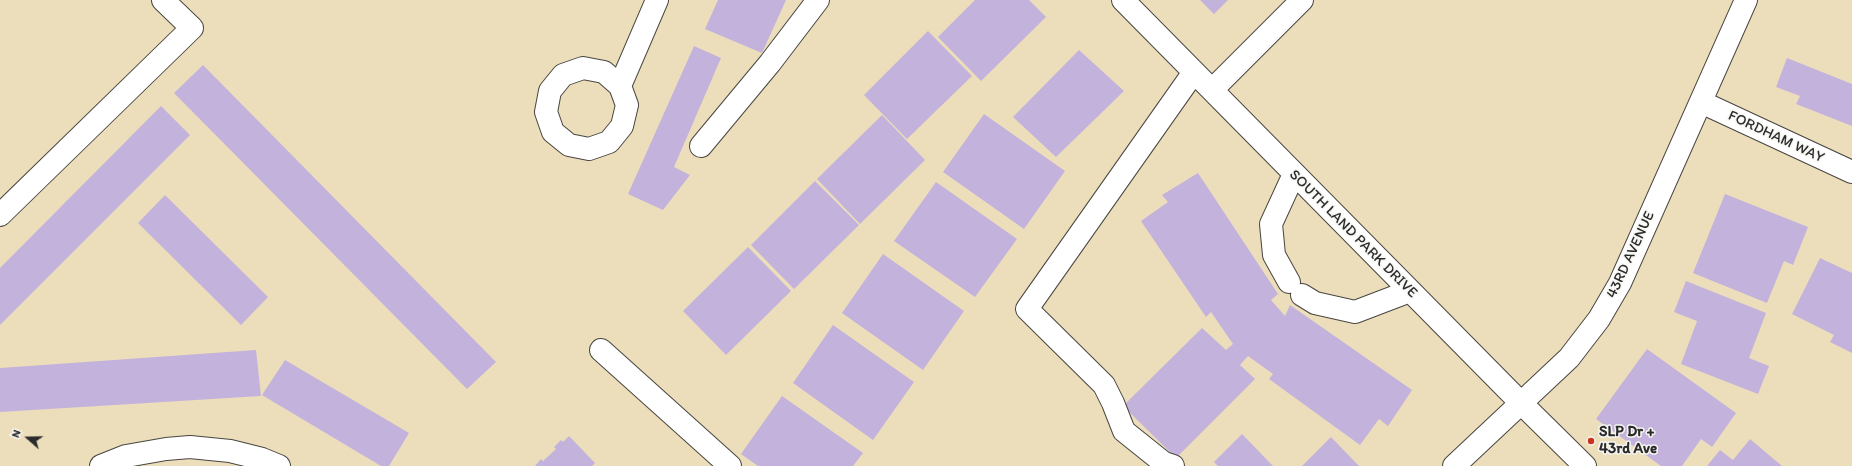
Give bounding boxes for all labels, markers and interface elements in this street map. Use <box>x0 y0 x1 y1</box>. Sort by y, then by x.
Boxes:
street label: FORDHAM WAY <box>1725 107 1827 167</box>
street label: SOUTH LAND PARK DRIVE <box>1285 166 1421 302</box>
street label: 43RD AVENUE <box>1603 209 1659 301</box>
north arrow <box>8 418 48 458</box>
place label: SLP Dr + 43rd Ave <box>1599 423 1657 458</box>
text: N <box>9 428 24 439</box>
marker: SLP Dr + 43rd Ave <box>1586 436 1596 446</box>

